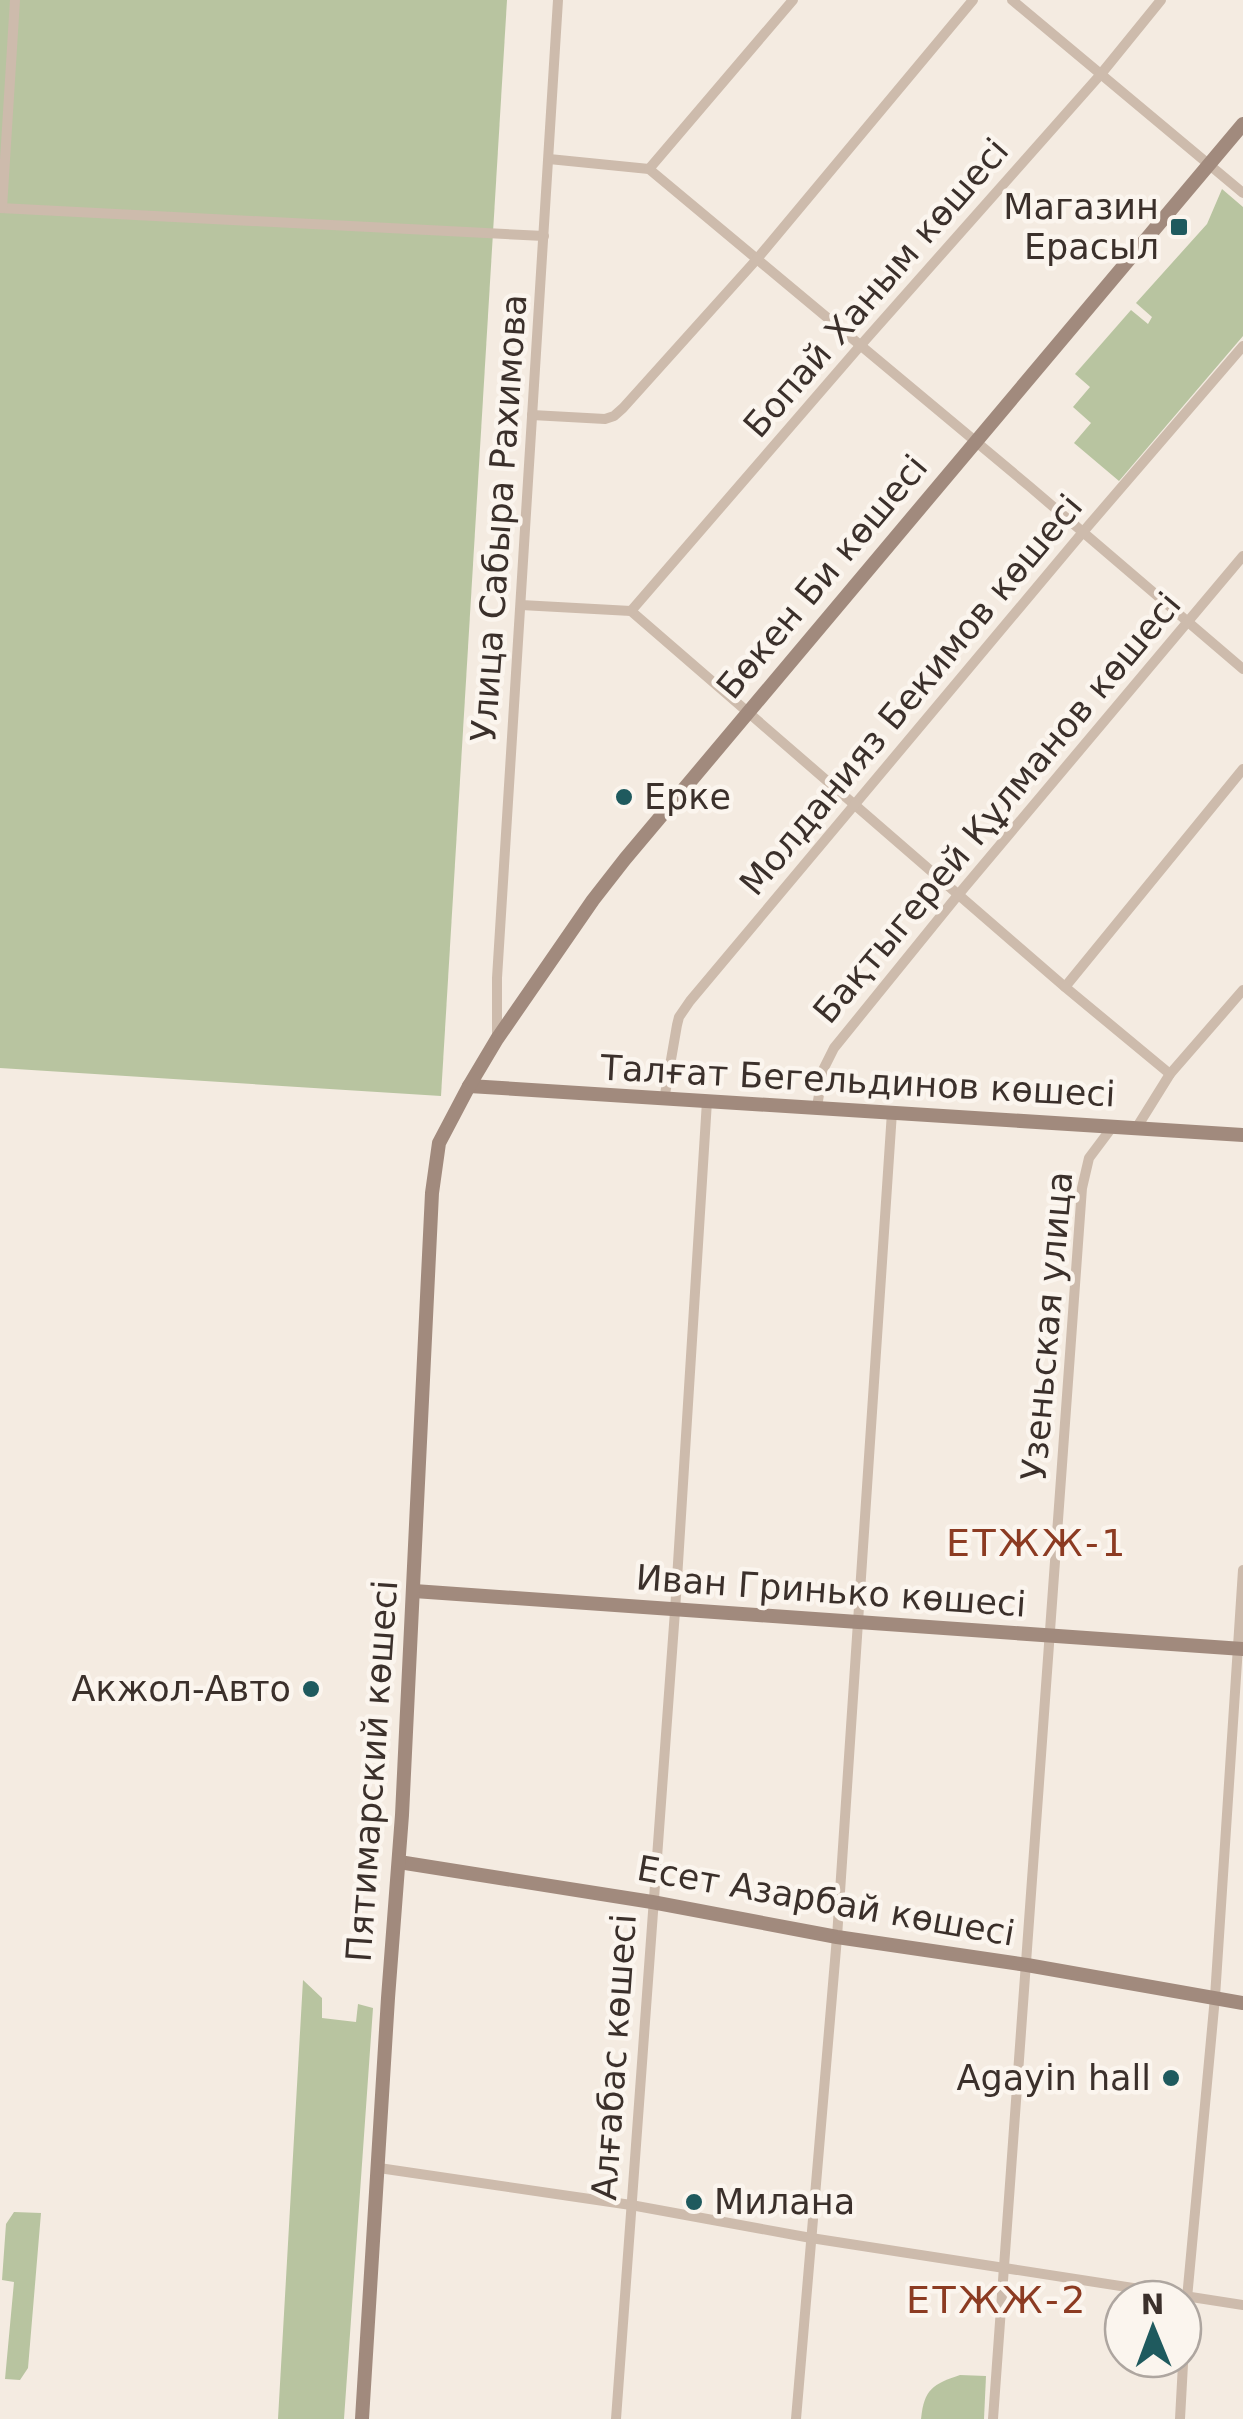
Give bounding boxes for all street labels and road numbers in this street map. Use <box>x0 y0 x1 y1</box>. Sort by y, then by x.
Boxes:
street label: Бопай Ханым көшесі <box>736 131 1016 445</box>
street label: Улица Сабыра Рахимова <box>463 293 535 743</box>
street label: Бөкен Би көшесі <box>709 447 935 707</box>
street label: Молданияз Бекимов көшесі <box>732 487 1090 903</box>
street label: Бақтыгерей Құлманов көшесі <box>805 585 1189 1031</box>
street label: Талғат Бегельдинов көшесі <box>599 1047 1116 1114</box>
street label: Узеньская улица <box>1014 1170 1080 1482</box>
street label: Иван Гринько көшесі <box>635 1557 1027 1625</box>
street label: Пятимарский көшесі <box>339 1579 405 1963</box>
street label: Есет Азарбай көшесі <box>634 1848 1018 1954</box>
street label: Алғабас көшесі <box>584 1913 644 2201</box>

